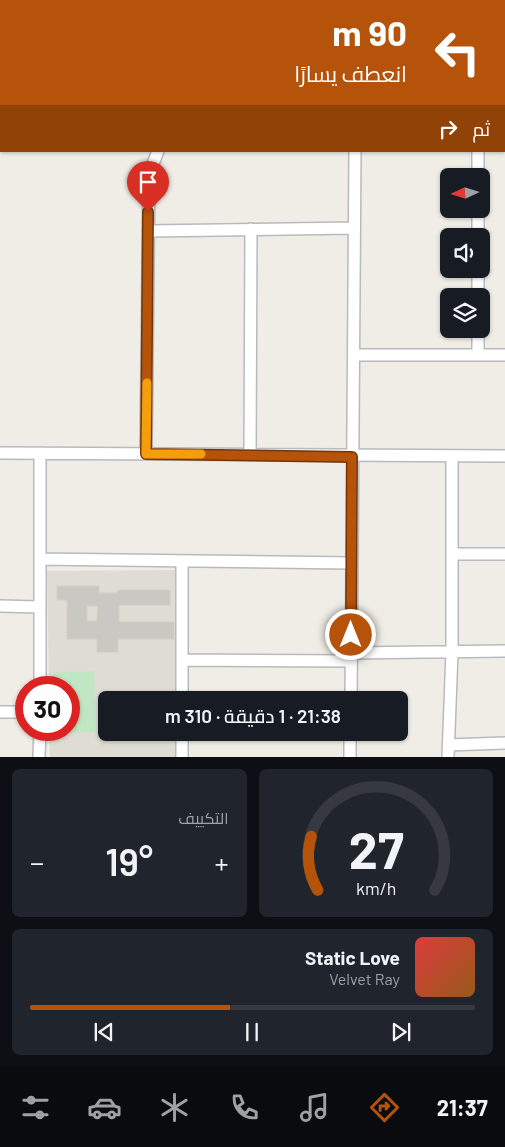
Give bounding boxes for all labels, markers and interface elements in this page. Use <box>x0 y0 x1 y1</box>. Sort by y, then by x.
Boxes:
text: 90 m <box>332 11 407 53</box>
icon: left <box>425 20 490 85</box>
text: انعطف يسارًا <box>294 60 407 86</box>
icon: right <box>434 115 462 143</box>
text: ثم <box>472 117 490 140</box>
pin <box>127 161 169 212</box>
icon: arrive <box>134 168 162 196</box>
north arrow <box>440 168 490 218</box>
map controls <box>440 168 490 338</box>
button: sound <box>440 228 490 278</box>
button: layers <box>440 288 490 338</box>
position arrow <box>324 608 376 660</box>
speed limit sign: 30 <box>15 676 80 741</box>
text: 21:38 · 1 دقيقة · 310 m <box>165 704 341 727</box>
text: التكييف <box>178 808 229 827</box>
text: 27 <box>348 817 403 879</box>
text: 19° <box>105 838 153 884</box>
text: − <box>30 845 44 879</box>
text: + <box>214 845 229 879</box>
text: km/h <box>356 877 396 899</box>
text: Static Love <box>305 946 400 969</box>
text: Velvet Ray <box>329 969 400 988</box>
icon: previous <box>90 1018 118 1046</box>
icon: pause <box>238 1018 266 1046</box>
icon: next <box>387 1018 415 1046</box>
icon: filters <box>18 1090 53 1125</box>
icon: car <box>87 1090 122 1125</box>
icon: climate <box>157 1090 192 1125</box>
icon: phone <box>227 1090 262 1125</box>
icon: music <box>297 1090 332 1125</box>
icon: directions <box>367 1090 402 1125</box>
text: 21:37 <box>437 1094 488 1120</box>

